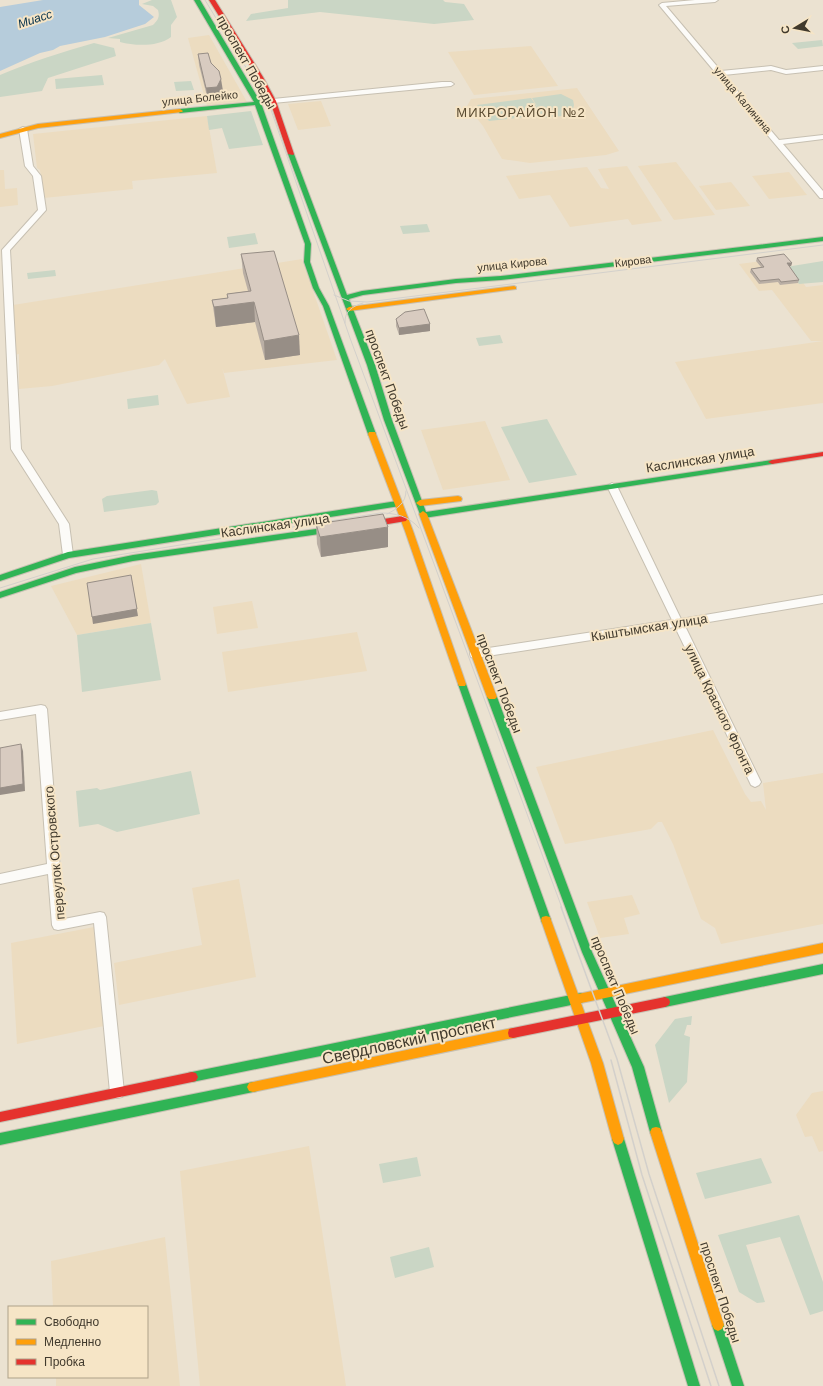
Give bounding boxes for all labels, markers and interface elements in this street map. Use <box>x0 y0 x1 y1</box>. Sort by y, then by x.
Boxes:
water label: Миасс <box>16 7 54 31</box>
north arrow <box>775 8 815 48</box>
street label: проспект Победы <box>214 13 279 112</box>
text: С <box>779 25 792 35</box>
street label: улица Калинина <box>712 64 775 136</box>
street label: улица Болейко <box>162 88 238 108</box>
district label: МИКРОРАЙОН №2 <box>456 105 586 120</box>
street label: Кирова <box>614 253 653 269</box>
street label: улица Кирова <box>477 254 548 274</box>
street label: проспект Победы <box>362 327 413 431</box>
street label: Каслинская улица <box>645 443 756 475</box>
street label: Каслинская улица <box>220 510 331 541</box>
street label: Кыштымская улица <box>590 611 709 644</box>
street label: проспект Победы <box>474 631 525 735</box>
street label: улица Красного Фронта <box>682 642 758 777</box>
street label: переулок Островского <box>41 786 68 920</box>
street label: проспект Победы <box>588 934 643 1037</box>
street label: Свердловский проспект <box>321 1014 498 1067</box>
street label: проспект Победы <box>697 1240 744 1345</box>
legend <box>8 1306 148 1378</box>
text: Свободно <box>44 1315 99 1329</box>
text: Медленно <box>44 1335 101 1349</box>
text: Пробка <box>44 1355 85 1369</box>

